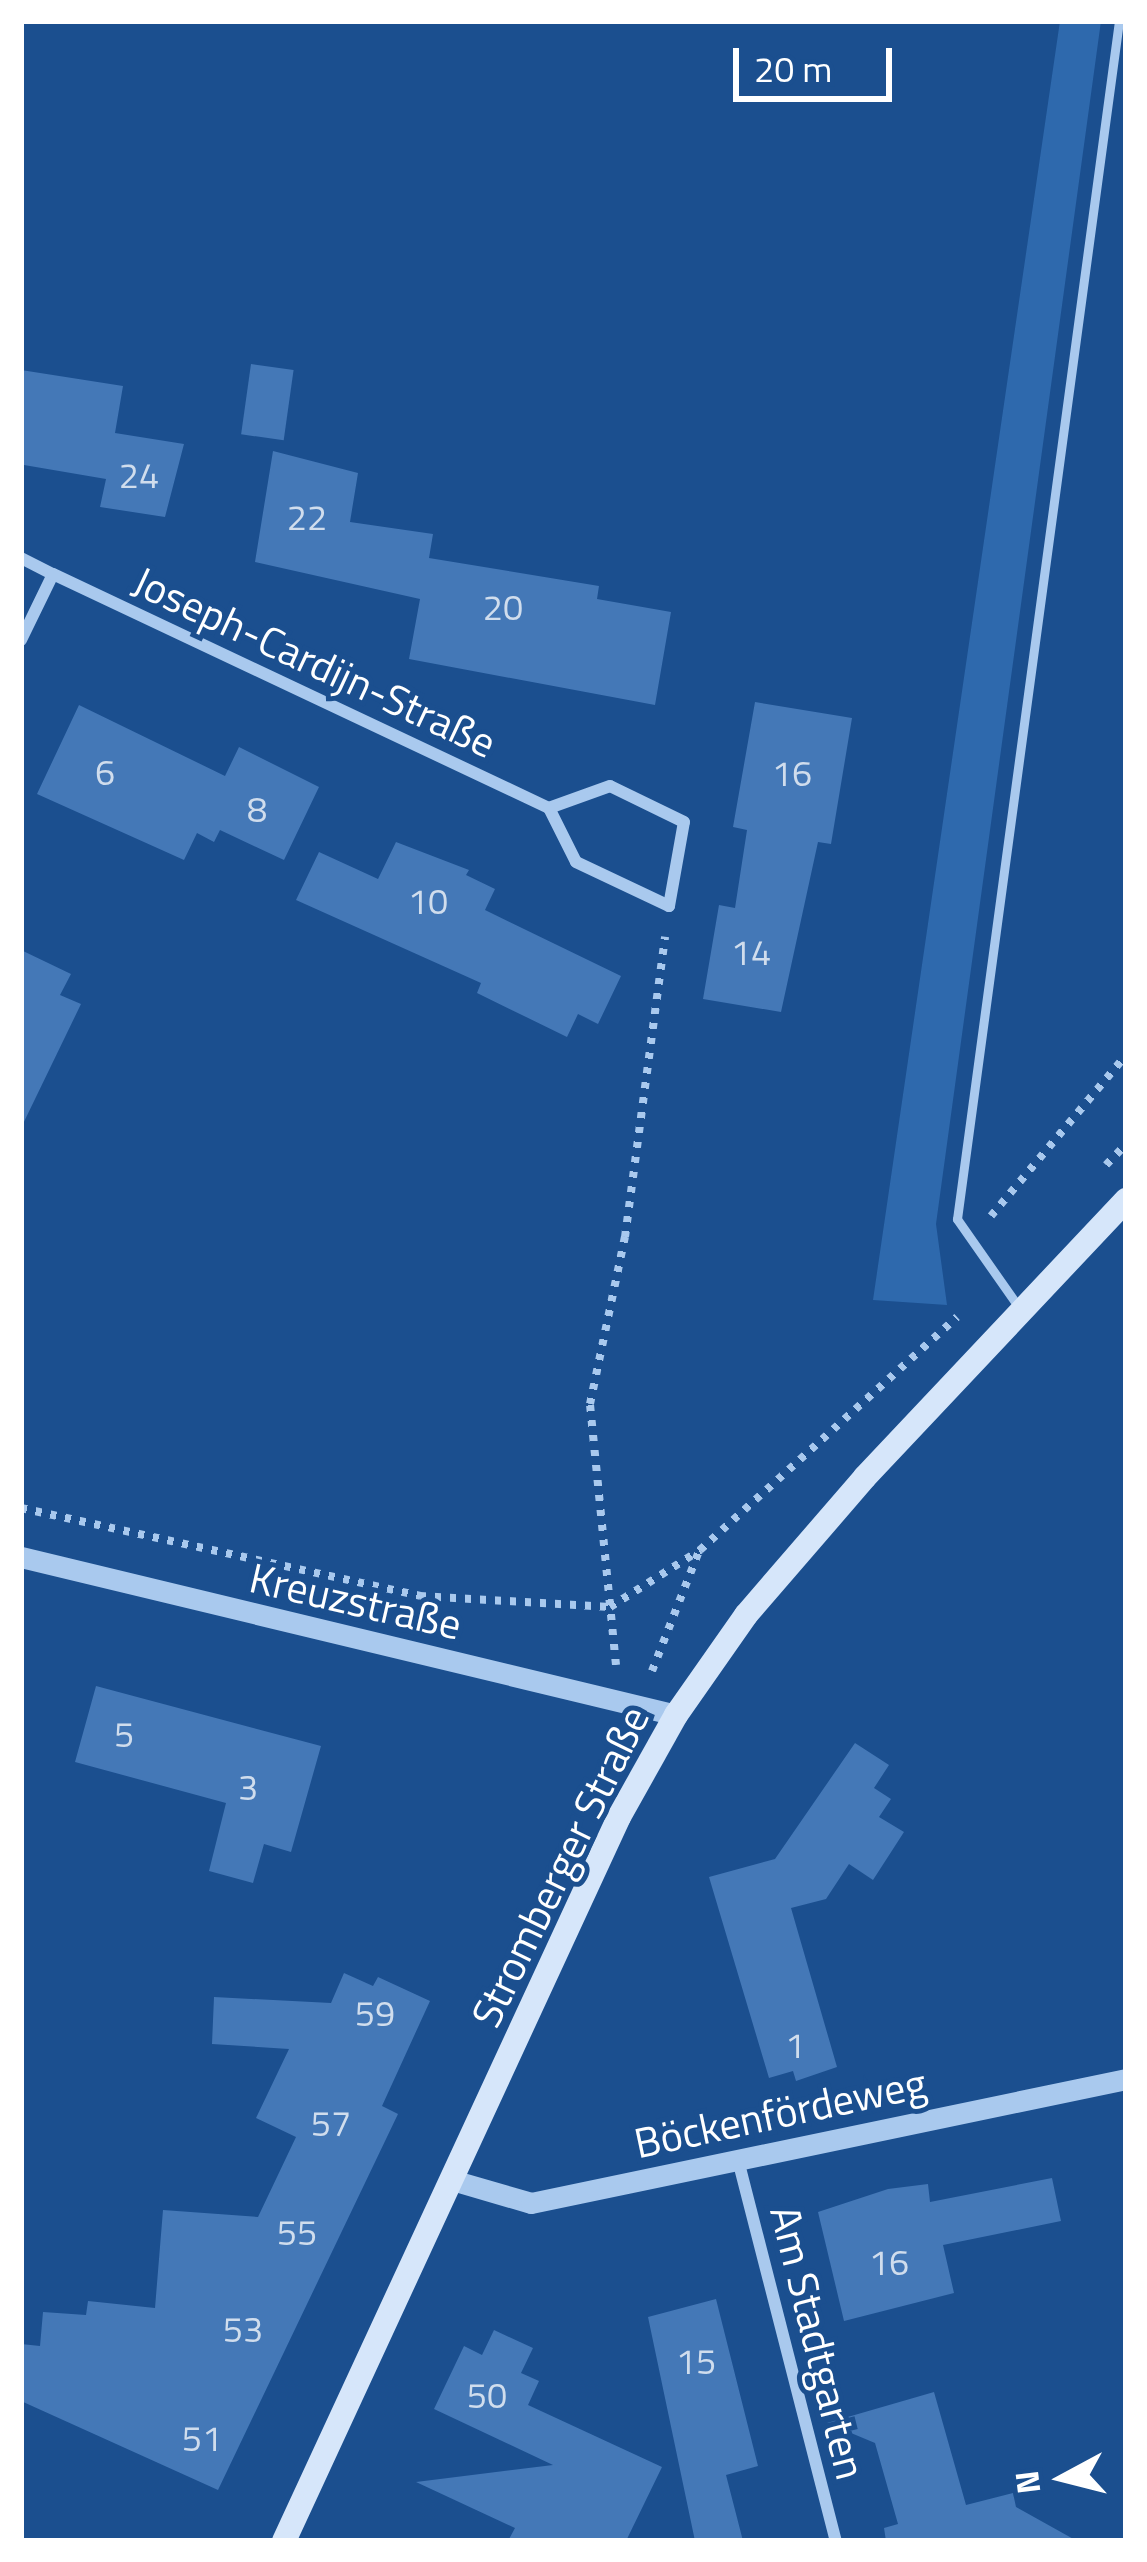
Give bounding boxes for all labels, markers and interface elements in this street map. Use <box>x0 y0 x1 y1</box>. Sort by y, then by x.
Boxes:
scale bar <box>739 24 898 98</box>
text: 20 m <box>754 41 832 96</box>
house number: 24 <box>119 453 159 497</box>
house number: 22 <box>287 495 327 539</box>
street label: Joseph-Cardijn-Straße <box>126 555 504 767</box>
house number: 20 <box>483 585 523 629</box>
house number: 6 <box>95 750 115 794</box>
house number: 16 <box>772 751 812 795</box>
house number: 8 <box>247 787 267 831</box>
house number: 10 <box>408 879 448 923</box>
house number: 14 <box>731 930 771 974</box>
street label: Kreuzstraße <box>245 1551 467 1649</box>
street label: Stromberger Straße <box>459 1697 659 2035</box>
house number: 5 <box>114 1712 134 1756</box>
house number: 3 <box>238 1765 258 1809</box>
house number: 59 <box>355 1991 395 2035</box>
house number: 1 <box>785 2023 805 2067</box>
street label: Böckenfördeweg <box>629 2056 931 2168</box>
house number: 57 <box>311 2101 351 2145</box>
street label: Am Stadtgarten <box>761 2200 877 2484</box>
house number: 55 <box>277 2210 317 2254</box>
house number: 16 <box>869 2240 909 2284</box>
house number: 53 <box>223 2307 263 2351</box>
house number: 15 <box>676 2339 716 2383</box>
house number: 50 <box>467 2373 507 2417</box>
house number: 51 <box>182 2416 222 2460</box>
north arrow <box>1003 2418 1123 2538</box>
text: N <box>1001 2468 1053 2497</box>

